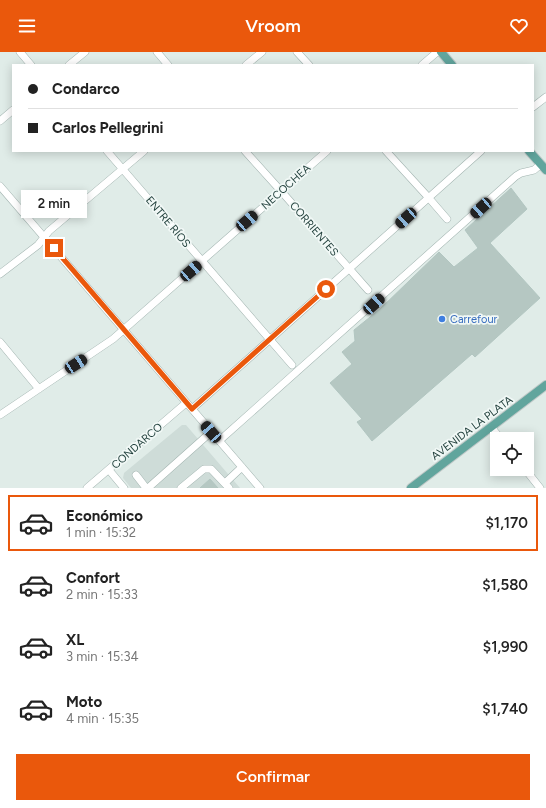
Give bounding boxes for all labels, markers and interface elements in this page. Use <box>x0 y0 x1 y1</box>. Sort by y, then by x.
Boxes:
icon: menu <box>16 15 38 37</box>
text: Vroom <box>245 15 301 37</box>
icon: heart <box>508 15 530 37</box>
text: Condarco <box>52 80 120 98</box>
text: Carlos Pellegrini <box>52 119 164 137</box>
street label: NECOCHEA <box>259 161 314 212</box>
callout: 2 min <box>21 190 87 218</box>
street label: ENTRE RÍOS <box>143 194 193 250</box>
text: 2 min <box>38 196 70 211</box>
car <box>468 196 494 220</box>
street label: CORRIENTES <box>287 199 341 259</box>
car <box>393 206 419 230</box>
car <box>234 209 260 233</box>
route end <box>45 239 63 257</box>
car <box>178 259 204 283</box>
route start <box>317 280 335 298</box>
car <box>361 292 387 316</box>
place label: Carrefour <box>450 313 498 326</box>
marker: Carrefour <box>437 314 447 324</box>
car <box>63 352 89 376</box>
street label: AVENIDA LA PLATA <box>429 393 516 463</box>
car <box>199 419 223 445</box>
street label: CONDARCO <box>109 420 166 472</box>
map controls <box>490 432 534 476</box>
button: locate <box>490 432 534 476</box>
icon: car <box>18 505 54 541</box>
text: Económico <box>66 507 143 525</box>
text: $1,170 <box>485 514 528 532</box>
text: 1 min · 15:32 <box>66 525 136 540</box>
icon: car <box>18 567 54 603</box>
text: Confort <box>66 569 120 587</box>
text: $1,580 <box>482 576 528 594</box>
text: 2 min · 15:33 <box>66 587 138 602</box>
icon: car <box>18 629 54 665</box>
text: XL <box>66 631 84 649</box>
text: $1,990 <box>483 638 528 656</box>
text: 3 min · 15:34 <box>66 649 139 664</box>
icon: car <box>18 691 54 727</box>
text: Moto <box>66 693 102 711</box>
text: $1,740 <box>482 700 528 718</box>
text: 4 min · 15:35 <box>66 711 139 726</box>
button: Confirmar <box>16 754 530 800</box>

